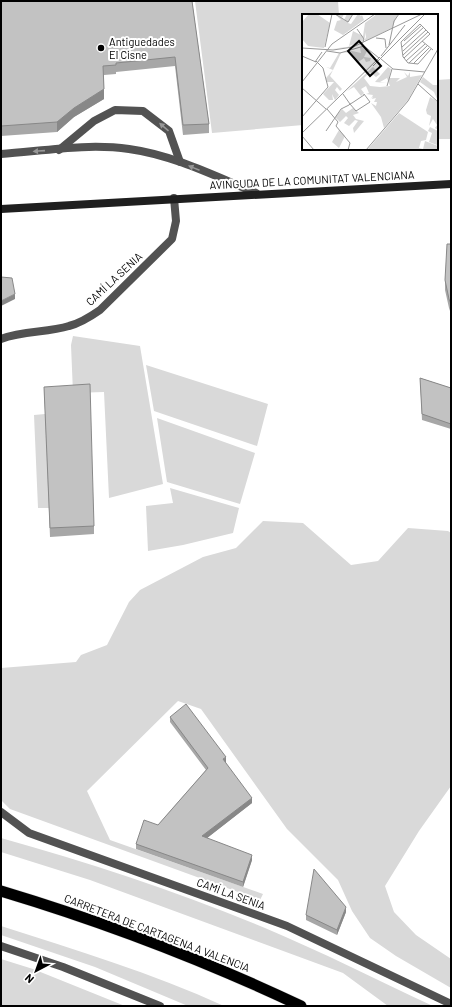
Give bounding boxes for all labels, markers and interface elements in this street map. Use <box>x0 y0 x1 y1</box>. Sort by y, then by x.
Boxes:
inset map <box>302 14 438 150</box>
place label: Antiguedades El Cisne <box>109 35 175 61</box>
marker: Antiguedades El Cisne <box>96 43 106 53</box>
one-way arrow <box>159 123 169 132</box>
one-way arrow <box>33 148 45 154</box>
one-way arrow <box>188 164 200 170</box>
street label: AVINGUDA DE LA COMUNITAT VALENCIANA <box>209 168 415 191</box>
street label: CAMÍ LA SENIA <box>83 249 145 308</box>
street label: CAMÍ LA SENIA <box>195 875 267 912</box>
street label: CARRETERA DE CARTAGENA A VALENCIA <box>63 891 252 974</box>
north arrow <box>16 951 56 991</box>
text: N <box>22 972 36 986</box>

